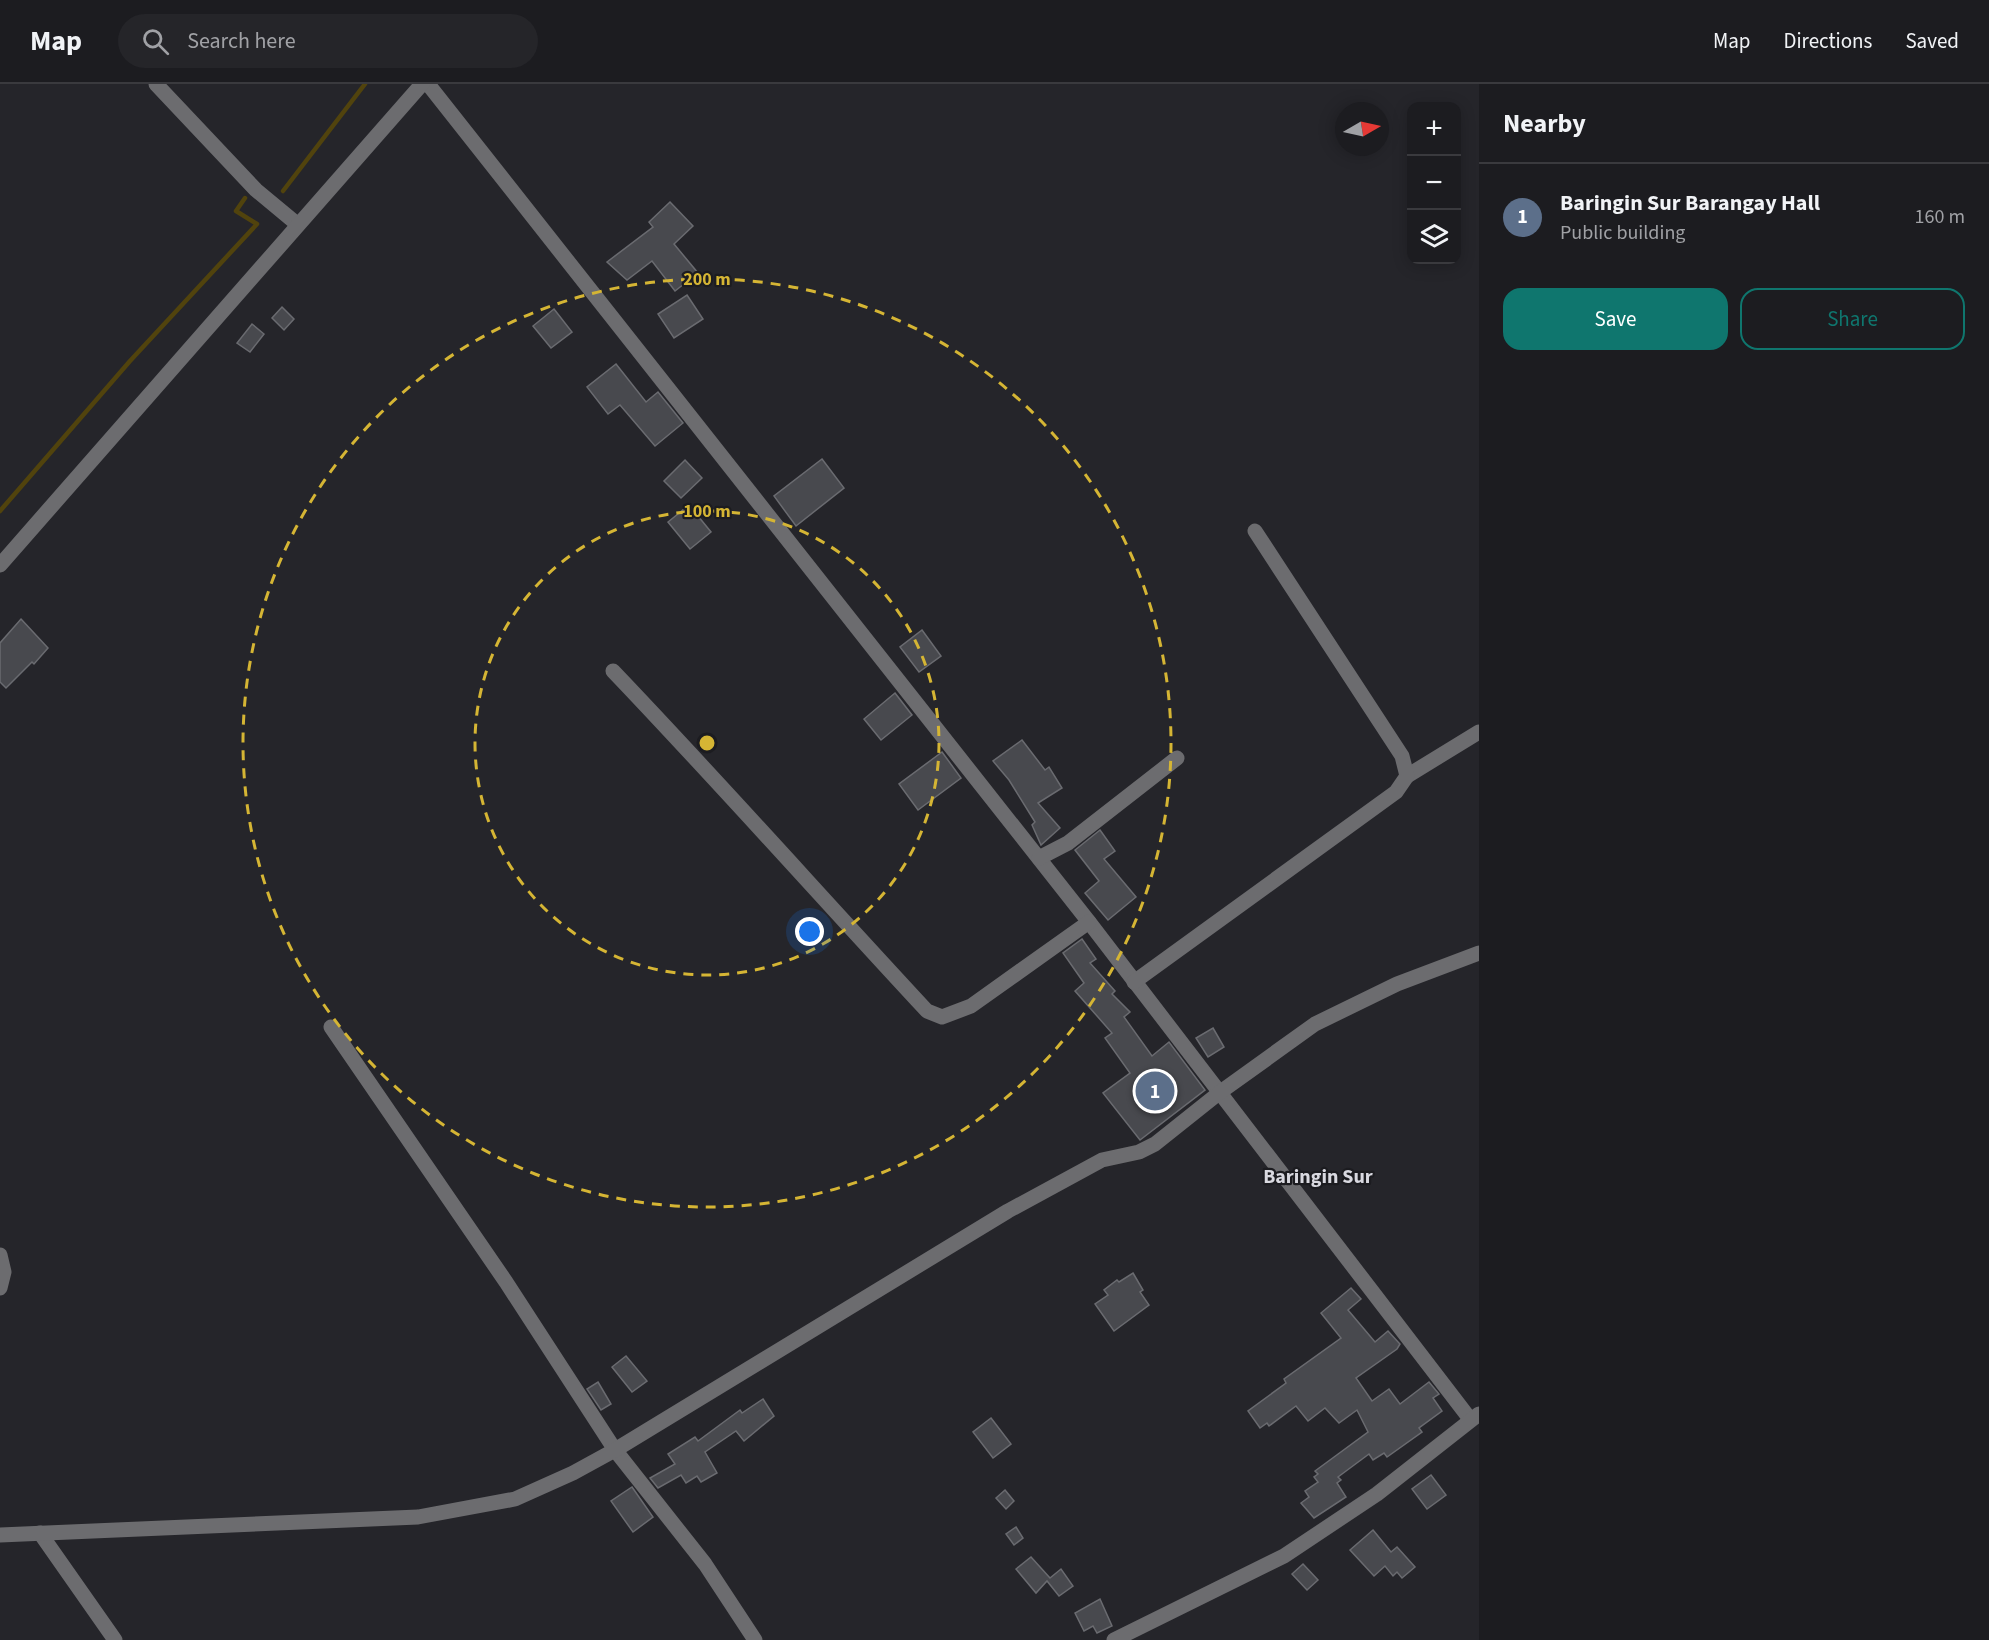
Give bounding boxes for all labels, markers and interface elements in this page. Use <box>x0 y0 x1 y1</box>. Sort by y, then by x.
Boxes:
search box <box>118 14 538 68</box>
text: Map <box>30 21 82 61</box>
icon: search <box>139 25 172 58</box>
text: Search here <box>187 25 296 57</box>
text: Map <box>1713 26 1751 56</box>
text: Directions <box>1784 26 1872 56</box>
text: Saved <box>1905 26 1959 56</box>
north arrow <box>1335 102 1389 156</box>
map controls <box>1407 102 1461 264</box>
button: + <box>1407 102 1461 156</box>
text: Nearby <box>1503 105 1586 142</box>
button: − <box>1407 156 1461 210</box>
text: Baringin Sur Barangay Hall <box>1560 187 1820 219</box>
text: 1 <box>1517 203 1528 231</box>
text: 160 m <box>1915 203 1965 231</box>
button: layers <box>1407 210 1461 264</box>
text: Public building <box>1560 219 1685 247</box>
text: 200 m <box>683 267 731 292</box>
button: Save <box>1503 288 1728 350</box>
button: Share <box>1740 288 1965 350</box>
text: 100 m <box>683 499 731 524</box>
centre of rings <box>697 733 717 753</box>
your location <box>795 917 824 946</box>
pin: 1 <box>1136 1068 1174 1114</box>
district label: Baringin Sur <box>1263 1163 1373 1191</box>

